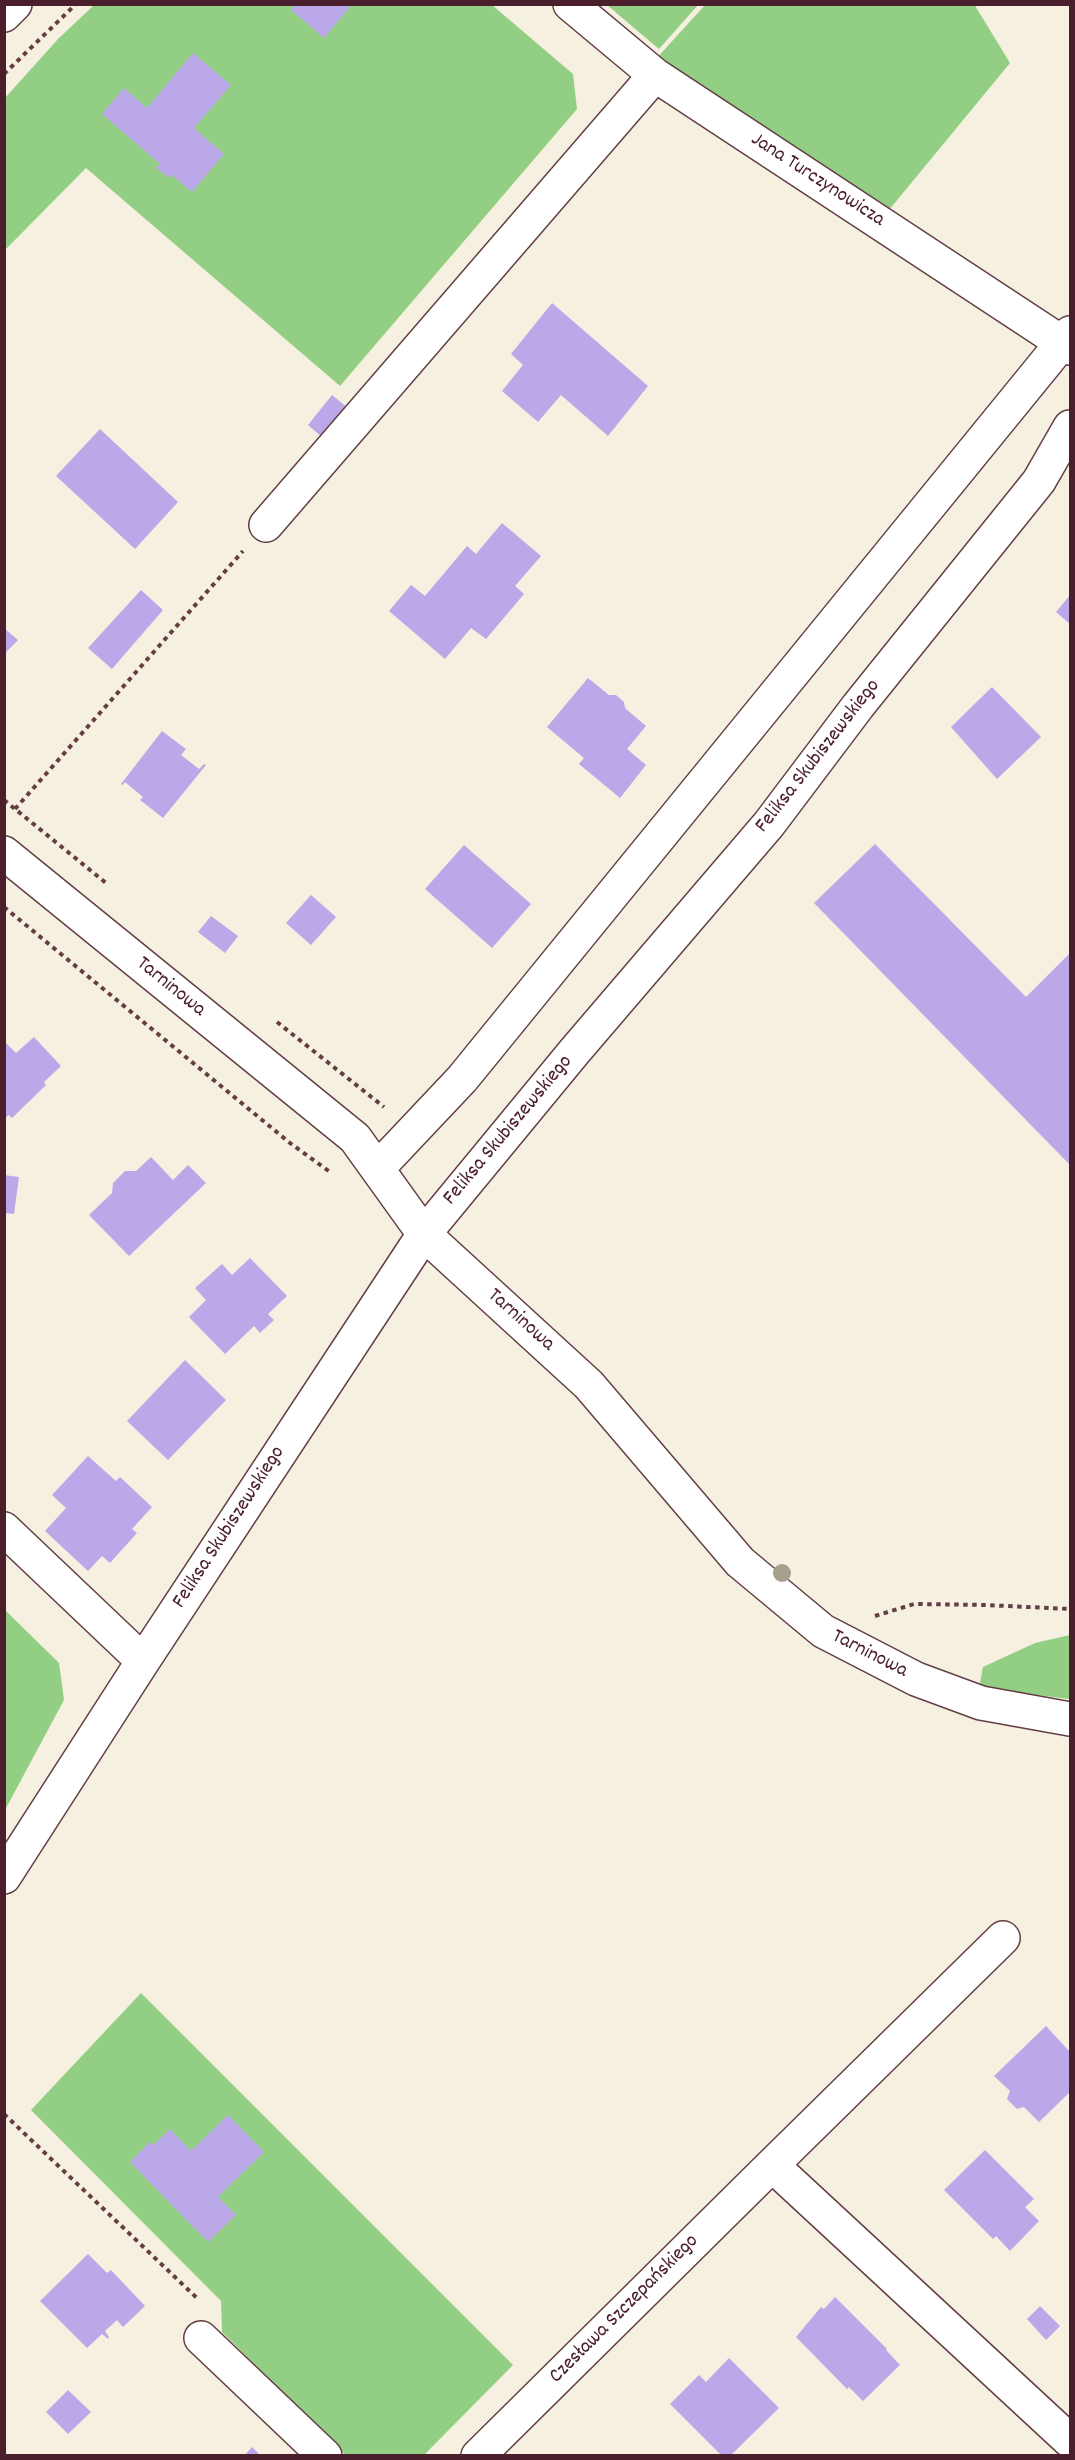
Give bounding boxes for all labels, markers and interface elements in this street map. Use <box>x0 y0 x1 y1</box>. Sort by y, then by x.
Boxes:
street label: Jana Turczynowicza <box>745 128 889 234</box>
street label: Feliksa Skubiszewskiego <box>751 675 887 839</box>
street label: Tarninowa <box>130 952 210 1024</box>
street label: Feliksa Skubiszewskiego <box>439 1051 579 1211</box>
street label: Tarninowa <box>481 1284 559 1358</box>
street label: Feliksa Skubiszewskiego <box>168 1442 292 1614</box>
street label: Tarninowa <box>827 1625 911 1685</box>
street label: Czesława Szczepańskiego <box>545 2230 705 2390</box>

